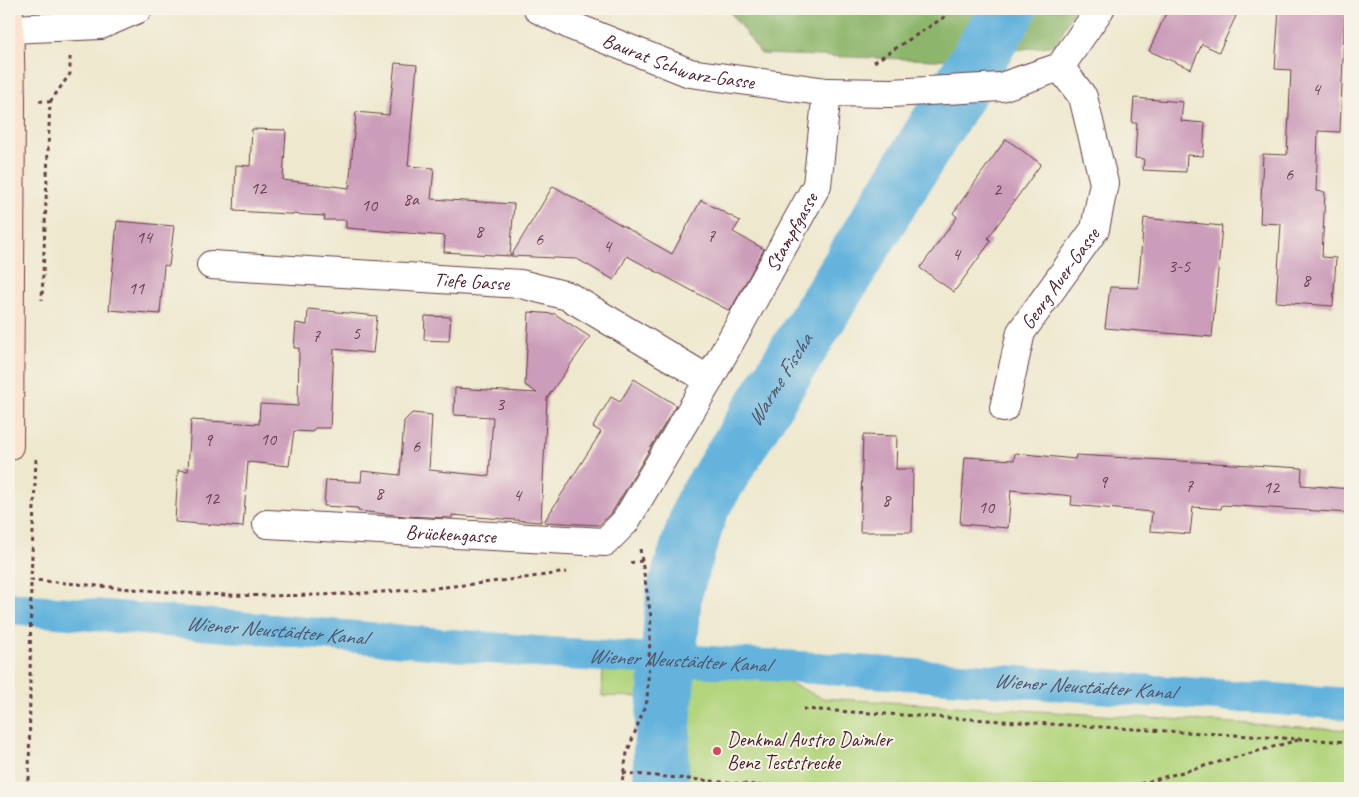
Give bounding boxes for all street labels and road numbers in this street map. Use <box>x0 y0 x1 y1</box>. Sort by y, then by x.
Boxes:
street label: Baurat Schwarz-Gasse <box>599 27 757 94</box>
street label: Stampfgasse <box>759 187 824 276</box>
street label: Georg Auer-Gasse <box>1015 222 1105 334</box>
street label: Tiefe Gasse <box>433 266 511 296</box>
street label: Brückengasse <box>405 519 498 549</box>

